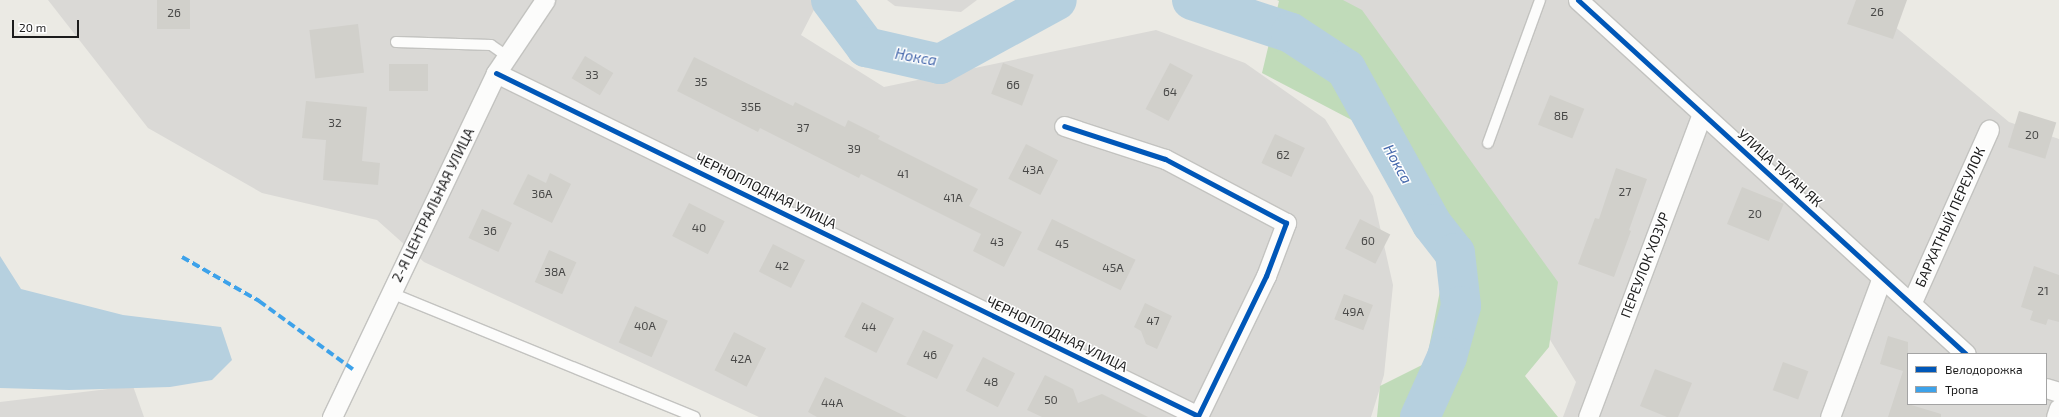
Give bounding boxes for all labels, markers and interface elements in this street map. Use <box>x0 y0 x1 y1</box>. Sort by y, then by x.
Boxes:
house number: 26 <box>1870 5 1884 19</box>
house number: 26 <box>167 6 181 20</box>
scale bar <box>14 12 81 38</box>
text: 20 m <box>19 20 46 34</box>
water label: Нокса <box>894 44 938 70</box>
house number: 33 <box>585 68 599 82</box>
house number: 35 <box>694 75 708 89</box>
house number: 66 <box>1006 78 1020 92</box>
house number: 64 <box>1163 85 1177 99</box>
house number: 35Б <box>741 100 761 114</box>
house number: 8Б <box>1554 109 1568 123</box>
house number: 32 <box>328 116 342 130</box>
house number: 37 <box>797 121 809 135</box>
street label: 2-Я ЦЕНТРАЛЬНАЯ УЛИЦА <box>388 125 478 285</box>
street label: УЛИЦА ТУГАН ЯК <box>1734 126 1826 210</box>
house number: 20 <box>2025 128 2039 142</box>
water label: Нокса <box>1380 141 1416 187</box>
house number: 39 <box>847 142 861 156</box>
street label: БАРХАТНЫЙ ПЕРЕУЛОК <box>1912 144 1988 290</box>
house number: 62 <box>1276 148 1290 162</box>
street label: ЧЕРНОПЛОДНАЯ УЛИЦА <box>693 149 839 233</box>
house number: 43А <box>1022 163 1044 177</box>
house number: 41 <box>897 167 909 181</box>
house number: 27 <box>1619 185 1631 199</box>
house number: 36А <box>532 187 552 201</box>
house number: 41А <box>943 191 963 205</box>
house number: 20 <box>1748 207 1762 221</box>
street label: ПЕРЕУЛОК ХОЗУР <box>1617 210 1673 320</box>
house number: 40 <box>692 221 706 235</box>
house number: 36 <box>483 224 497 238</box>
house number: 60 <box>1361 234 1375 248</box>
house number: 43 <box>990 235 1004 249</box>
house number: 45 <box>1055 237 1069 251</box>
house number: 42 <box>775 259 789 273</box>
house number: 45А <box>1102 261 1124 275</box>
house number: 38А <box>544 265 566 279</box>
house number: 21 <box>2037 284 2049 298</box>
street label: ЧЕРНОПЛОДНАЯ УЛИЦА <box>984 292 1130 376</box>
house number: 49A <box>1342 305 1364 319</box>
house number: 47 <box>1146 314 1160 328</box>
house number: 40А <box>634 319 656 333</box>
house number: 44 <box>862 320 876 334</box>
house number: 46 <box>923 348 937 362</box>
house number: 42А <box>730 352 752 366</box>
legend <box>1907 353 2047 405</box>
text: Велодорожка <box>1945 362 2023 376</box>
house number: 48 <box>984 375 998 389</box>
text: Тропа <box>1945 382 1978 396</box>
house number: 50 <box>1044 393 1058 407</box>
house number: 44А <box>821 396 843 410</box>

